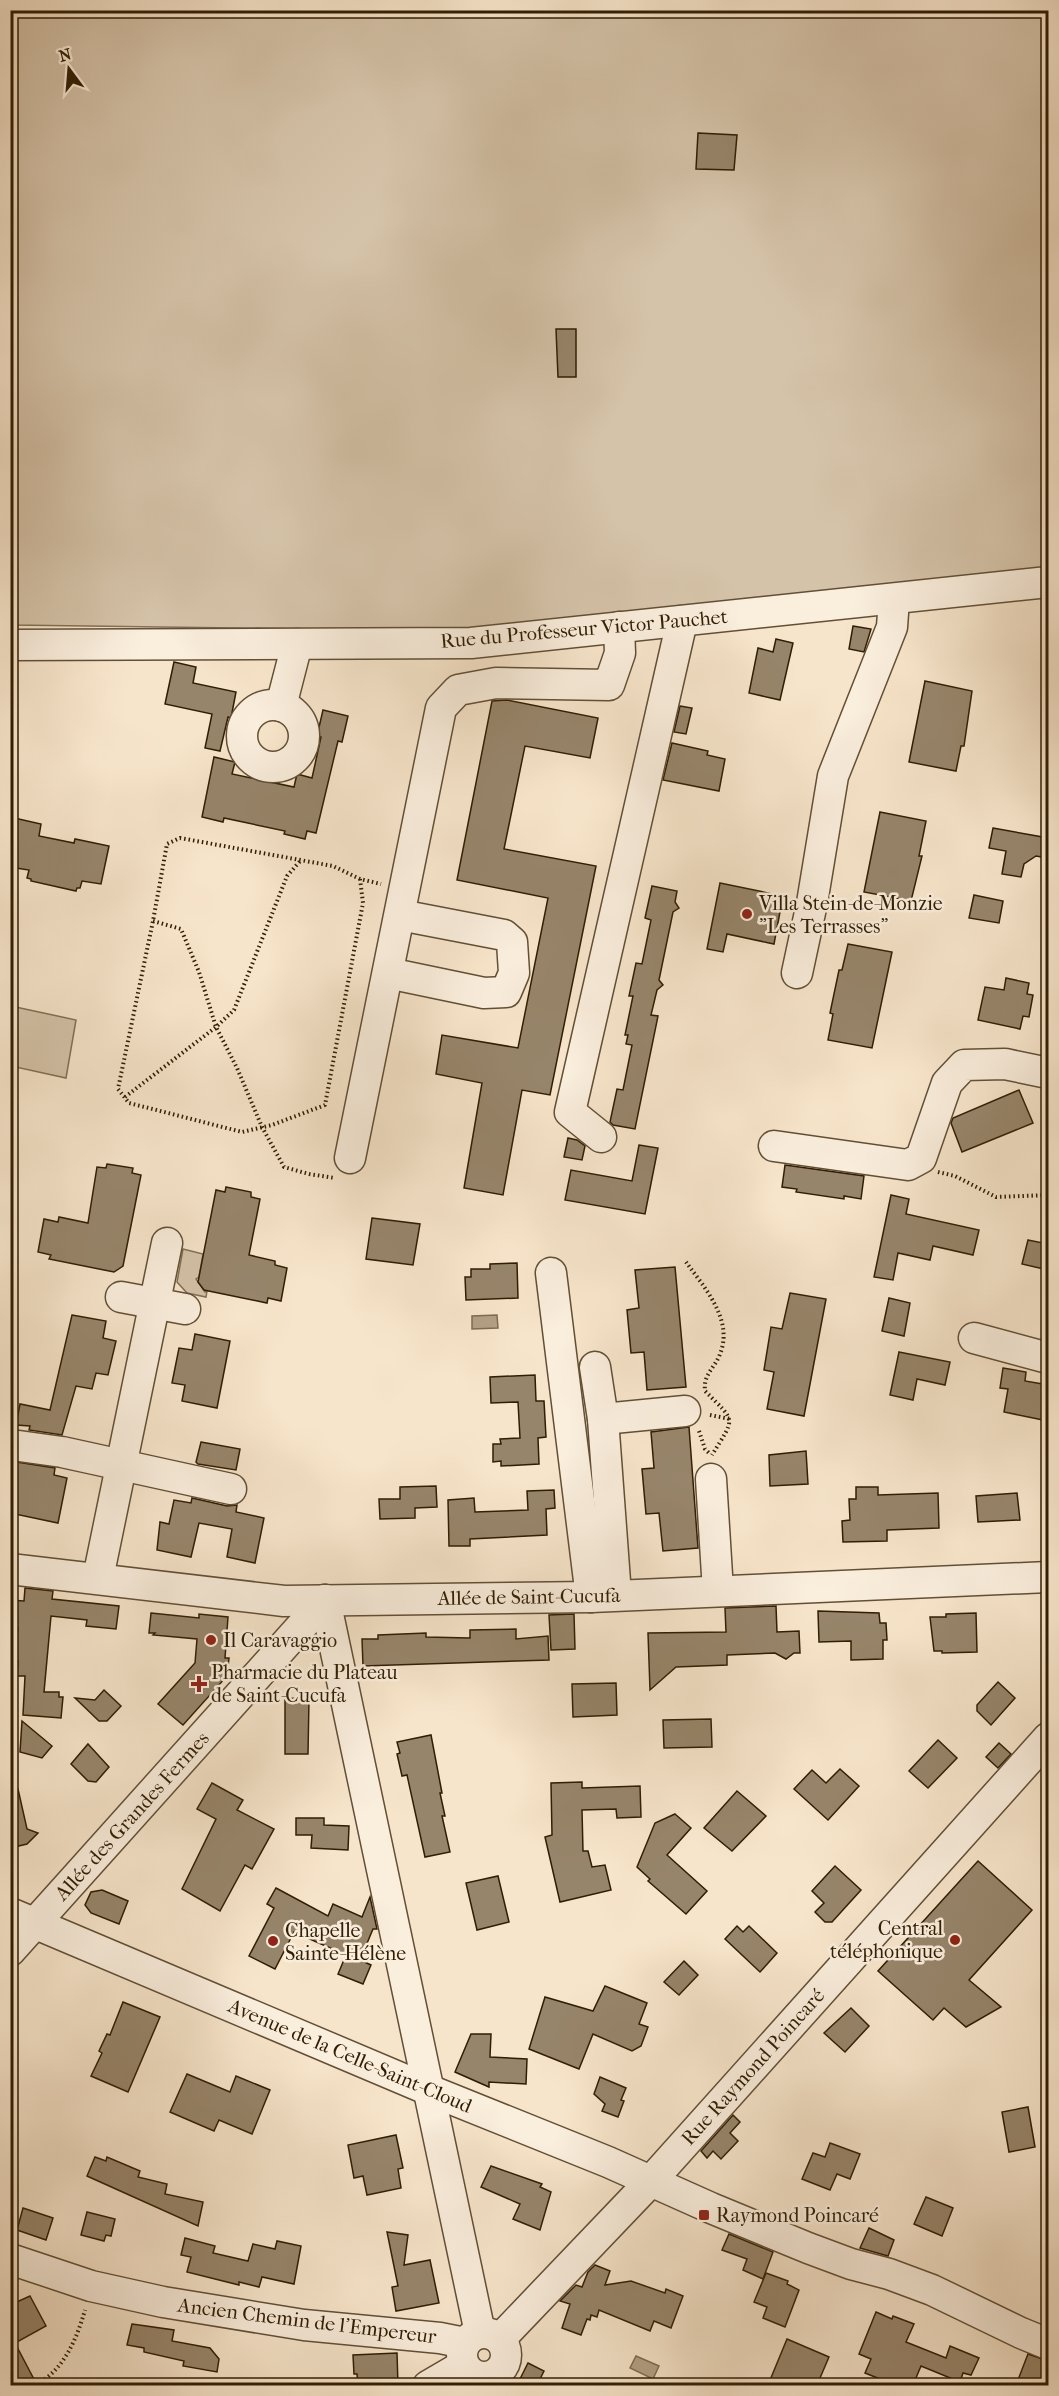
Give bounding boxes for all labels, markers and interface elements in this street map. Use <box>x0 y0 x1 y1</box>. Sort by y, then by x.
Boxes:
north arrow <box>39 39 99 99</box>
text: N <box>57 44 74 66</box>
street label: Rue du Professeur Victor Pauchet <box>440 605 728 653</box>
place label: Villa Stein-de-Monzie "Les Terrasses" <box>758 892 943 938</box>
marker: Villa Stein-de-Monzie "Les Terrasses" <box>740 907 754 921</box>
street label: Allée de Saint-Cucufa <box>436 1584 621 1610</box>
place label: Il Caravaggio <box>223 1629 337 1652</box>
marker: Il Caravaggio <box>204 1633 218 1647</box>
place label: Pharmacie du Plateau de Saint-Cucufa <box>211 1661 398 1707</box>
marker: Pharmacie du Plateau de Saint-Cucufa <box>192 1677 206 1691</box>
street label: Allée des Grandes Fermes <box>49 1727 214 1906</box>
place label: Central téléphonique <box>830 1917 943 1963</box>
place label: Chapelle Sainte-Hélène <box>285 1919 406 1965</box>
marker: Central téléphonique <box>948 1933 962 1947</box>
marker: Chapelle Sainte-Hélène <box>266 1934 280 1948</box>
street label: Rue Raymond Poincaré <box>677 1984 829 2150</box>
street label: Avenue de la Celle-Saint-Cloud <box>224 1994 476 2118</box>
place label: Raymond Poincaré <box>716 2204 879 2227</box>
marker: Raymond Poincaré <box>697 2208 711 2222</box>
street label: Ancien Chemin de l'Empereur <box>175 2294 438 2348</box>

